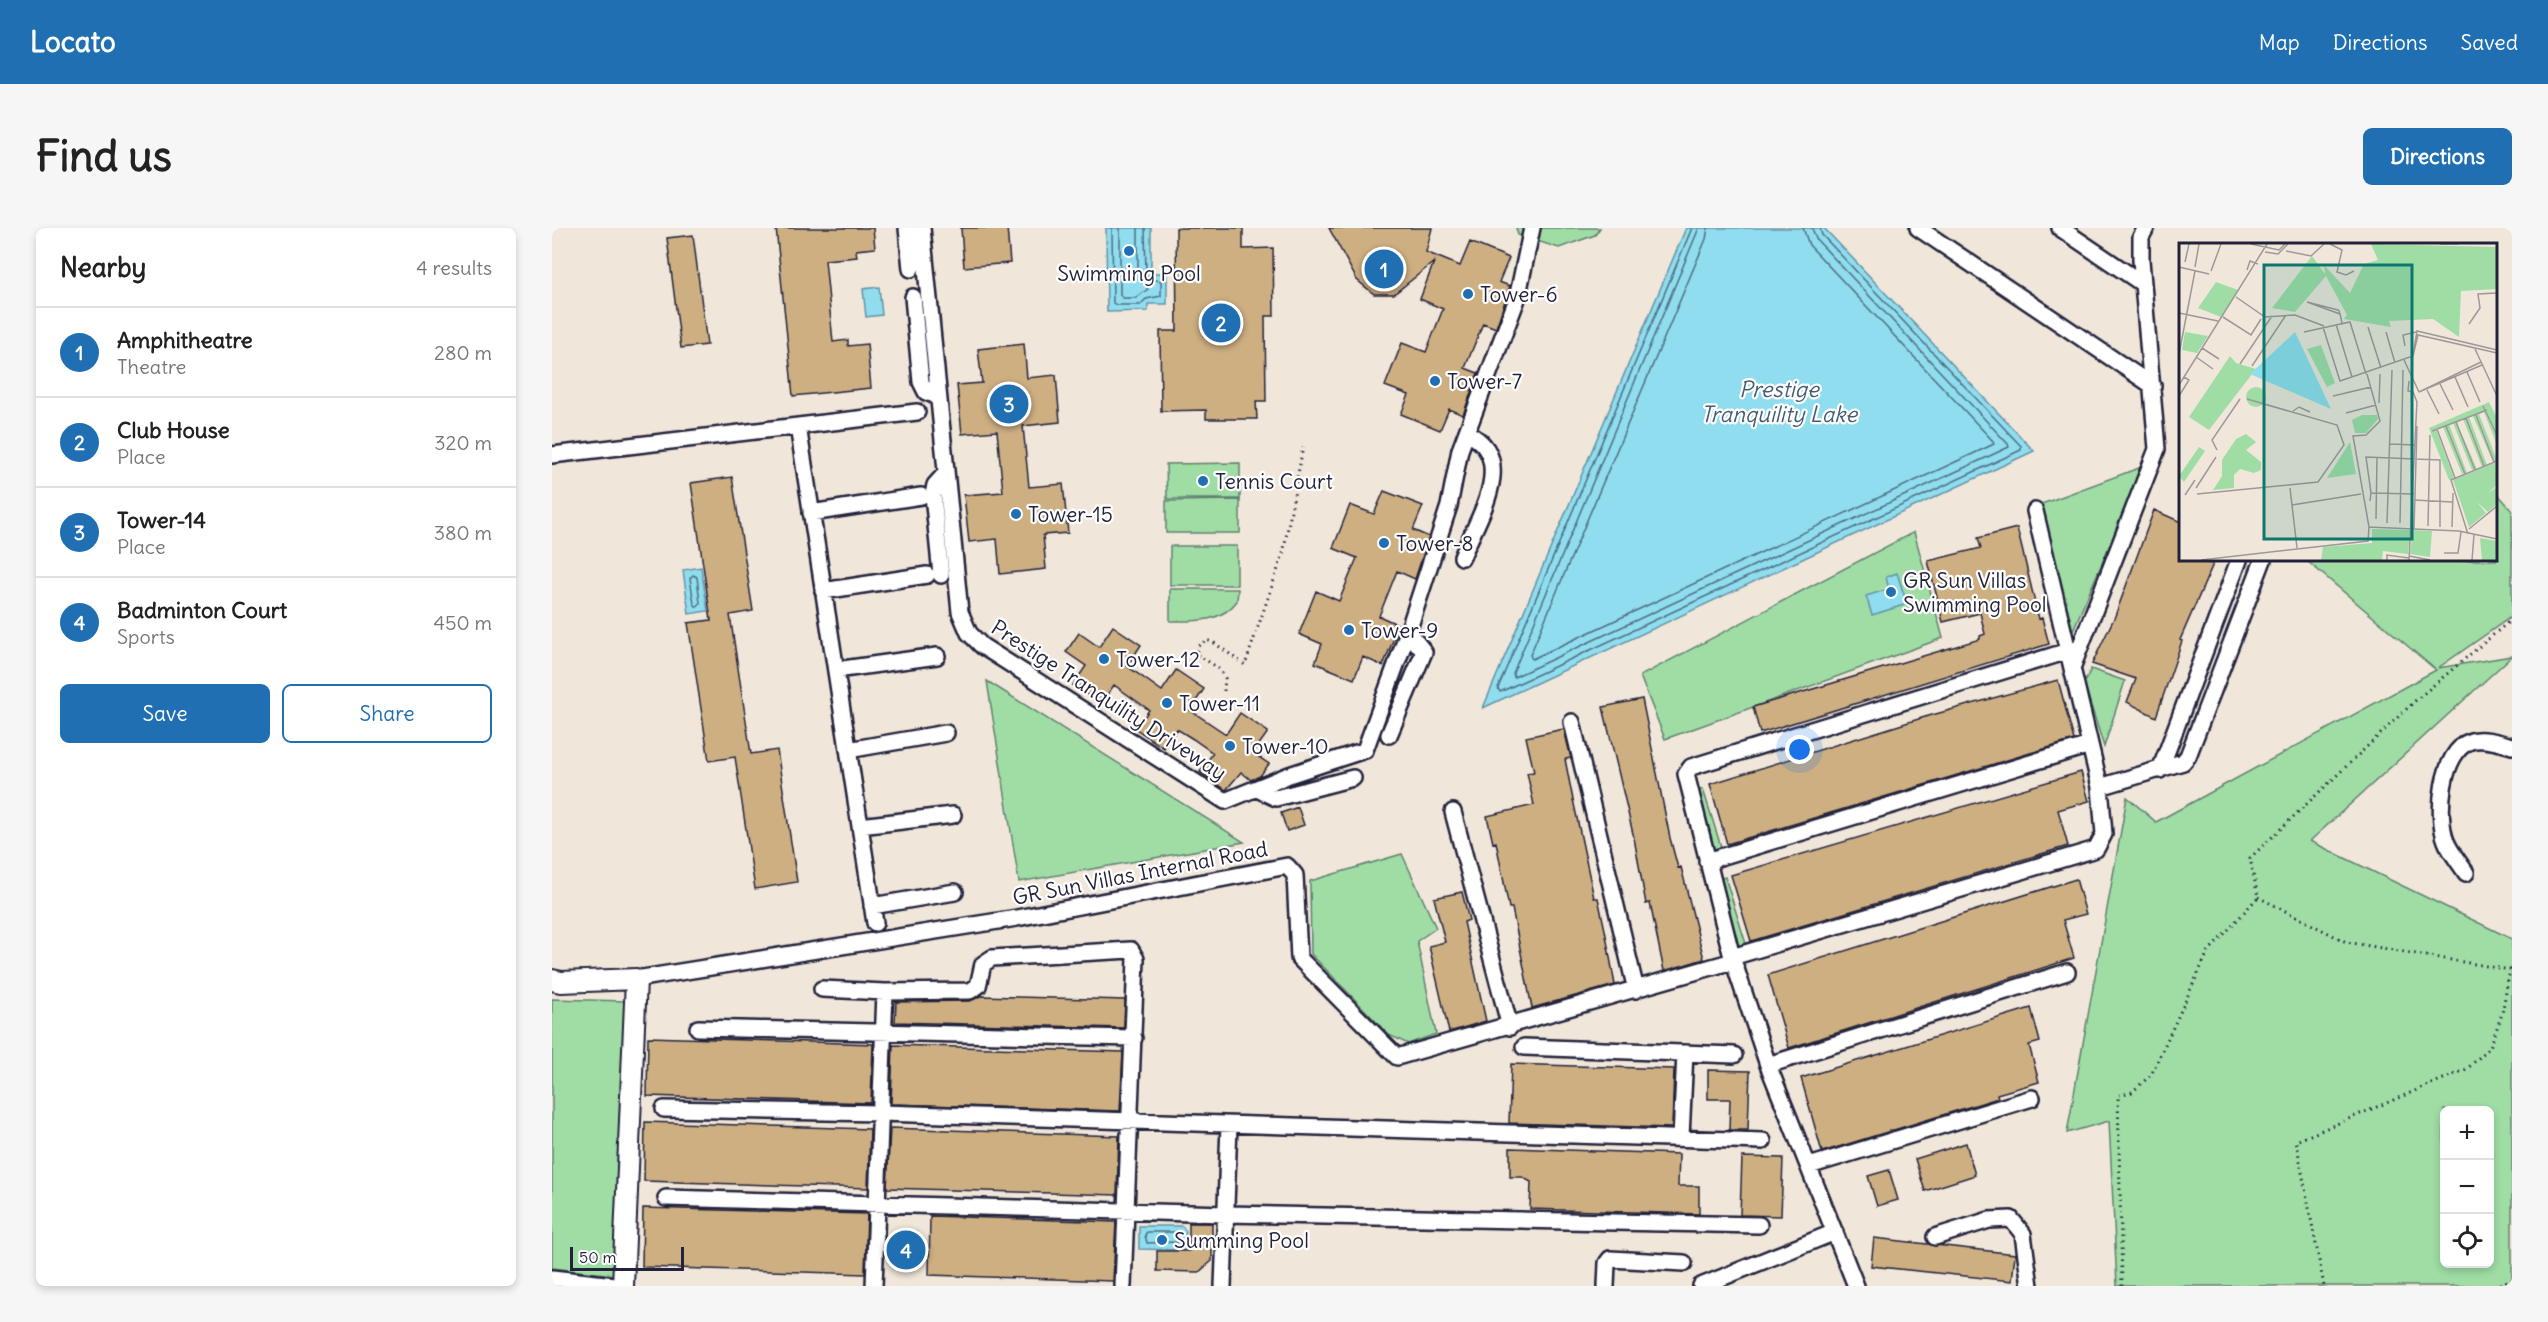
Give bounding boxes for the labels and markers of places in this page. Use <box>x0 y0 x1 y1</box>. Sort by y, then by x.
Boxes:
marker: Swimming Pool <box>1122 244 1136 258</box>
pin: 1 <box>1364 246 1404 291</box>
place label: Swimming Pool <box>1057 260 1201 287</box>
place label: Tower-6 <box>1480 281 1558 308</box>
marker: Tower-6 <box>1461 287 1475 301</box>
pin: 2 <box>1202 300 1240 346</box>
place label: Tower-7 <box>1447 368 1522 395</box>
marker: Tower-7 <box>1428 374 1442 388</box>
pin: 3 <box>990 382 1028 426</box>
place label: Tennis Court <box>1215 468 1333 495</box>
marker: Tennis Court <box>1196 474 1210 488</box>
place label: Tower-15 <box>1028 501 1113 528</box>
marker: Tower-15 <box>1009 507 1023 521</box>
place label: Tower-8 <box>1396 530 1474 557</box>
marker: Tower-8 <box>1377 536 1391 550</box>
place label: GR Sun Villas Swimming Pool <box>1903 567 2047 618</box>
marker: GR Sun Villas Swimming Pool <box>1884 585 1898 599</box>
place label: Tower-9 <box>1361 617 1438 644</box>
marker: Tower-9 <box>1342 623 1356 637</box>
place label: Tower-12 <box>1116 646 1200 673</box>
marker: Tower-12 <box>1097 652 1111 666</box>
place label: Tower-11 <box>1179 690 1260 717</box>
marker: Tower-11 <box>1160 696 1174 710</box>
place label: Tower-10 <box>1242 733 1329 760</box>
marker: Tower-10 <box>1223 739 1237 753</box>
place label: Summing Pool <box>1174 1227 1309 1254</box>
pin: 4 <box>886 1228 926 1272</box>
marker: Summing Pool <box>1155 1233 1169 1247</box>

